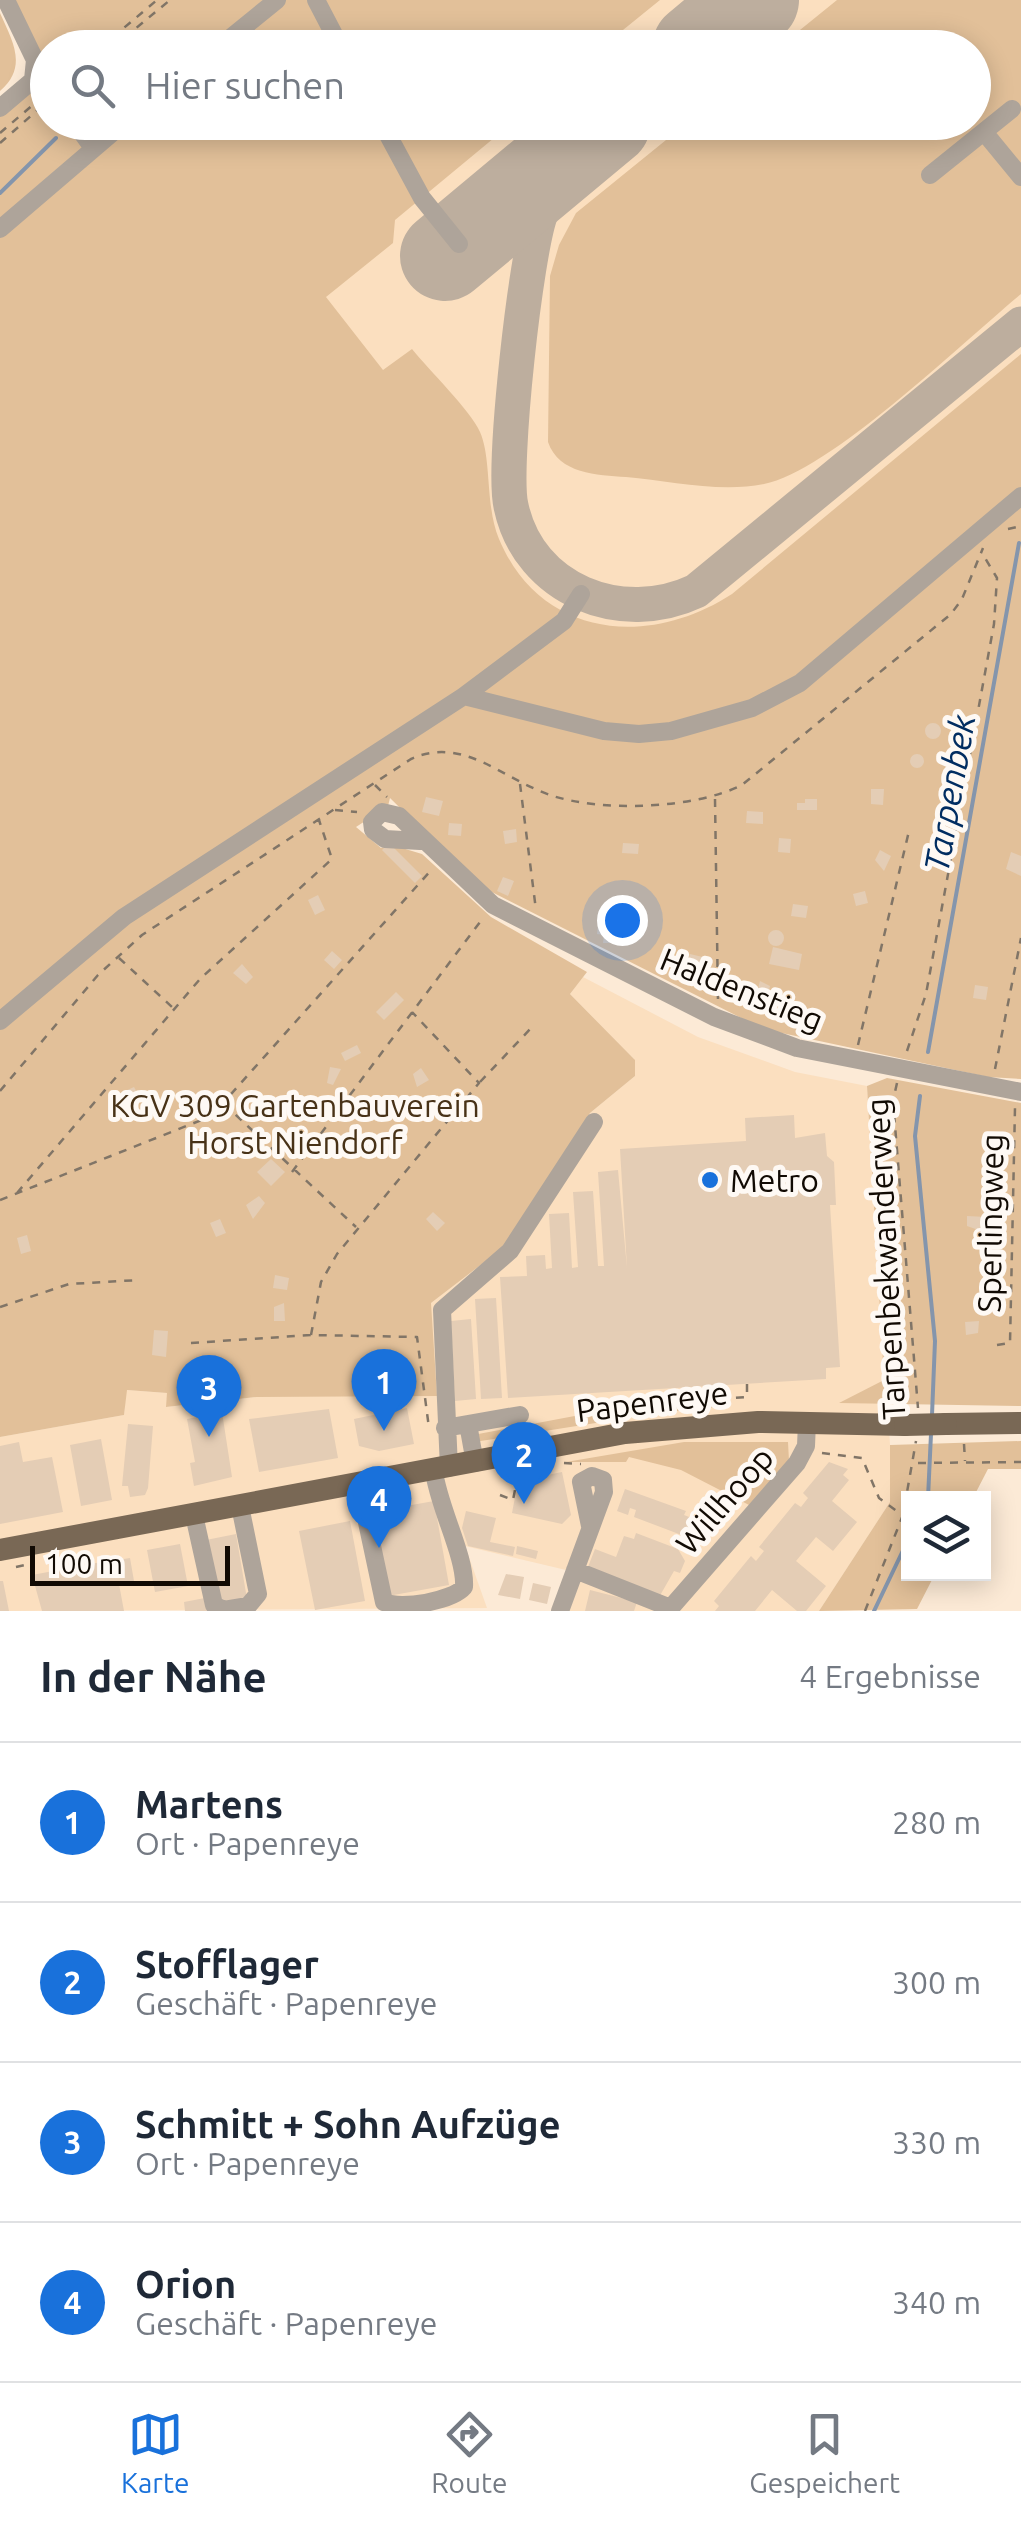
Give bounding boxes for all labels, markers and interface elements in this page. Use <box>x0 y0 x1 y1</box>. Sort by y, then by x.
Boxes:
search box <box>30 30 991 140</box>
icon: search <box>65 58 120 113</box>
text: Hier suchen <box>145 64 345 106</box>
water label: Tarpenbek <box>915 711 983 875</box>
your location <box>597 895 648 946</box>
street label: Haldenstieg <box>655 940 829 1038</box>
park label: KGV 309 Gartenbauverein Horst Niendorf <box>110 1087 480 1160</box>
street label: Tarpenbekwanderweg <box>859 1097 911 1421</box>
street label: Sperlingweg <box>970 1133 1010 1313</box>
place label: Metro <box>730 1162 819 1198</box>
marker: Metro <box>699 1169 721 1191</box>
pin: 1 <box>352 1348 416 1431</box>
pin: 3 <box>176 1354 242 1437</box>
street label: Papenreye <box>574 1374 730 1428</box>
pin: 2 <box>492 1422 556 1504</box>
street label: Willhoop <box>668 1439 780 1561</box>
pin: 4 <box>346 1466 412 1548</box>
map controls <box>901 1491 991 1581</box>
button: layers <box>901 1491 991 1581</box>
scale bar <box>30 1541 230 1586</box>
text: 100 m <box>45 1548 123 1579</box>
text: In der Nähe <box>40 1653 267 1700</box>
text: 4 Ergebnisse <box>799 1658 981 1694</box>
text: Martens <box>135 1783 283 1825</box>
text: 1 <box>63 1804 82 1840</box>
text: 280 m <box>892 1804 981 1840</box>
text: Ort · Papenreye <box>135 1825 360 1861</box>
text: Stofflager <box>135 1943 319 1985</box>
text: 2 <box>63 1964 82 2000</box>
text: 300 m <box>892 1964 981 2000</box>
text: Geschäft · Papenreye <box>135 1985 437 2021</box>
text: Schmitt + Sohn Aufzüge <box>135 2103 561 2145</box>
text: 3 <box>63 2124 82 2160</box>
text: 330 m <box>892 2124 981 2160</box>
text: Ort · Papenreye <box>135 2145 360 2181</box>
text: Orion <box>135 2263 236 2305</box>
text: 4 <box>63 2284 82 2320</box>
text: 340 m <box>892 2284 981 2320</box>
text: Geschäft · Papenreye <box>135 2305 437 2341</box>
tab: Karte <box>121 2407 189 2498</box>
tab: Route <box>431 2407 507 2498</box>
tab: Gespeichert <box>749 2407 900 2498</box>

